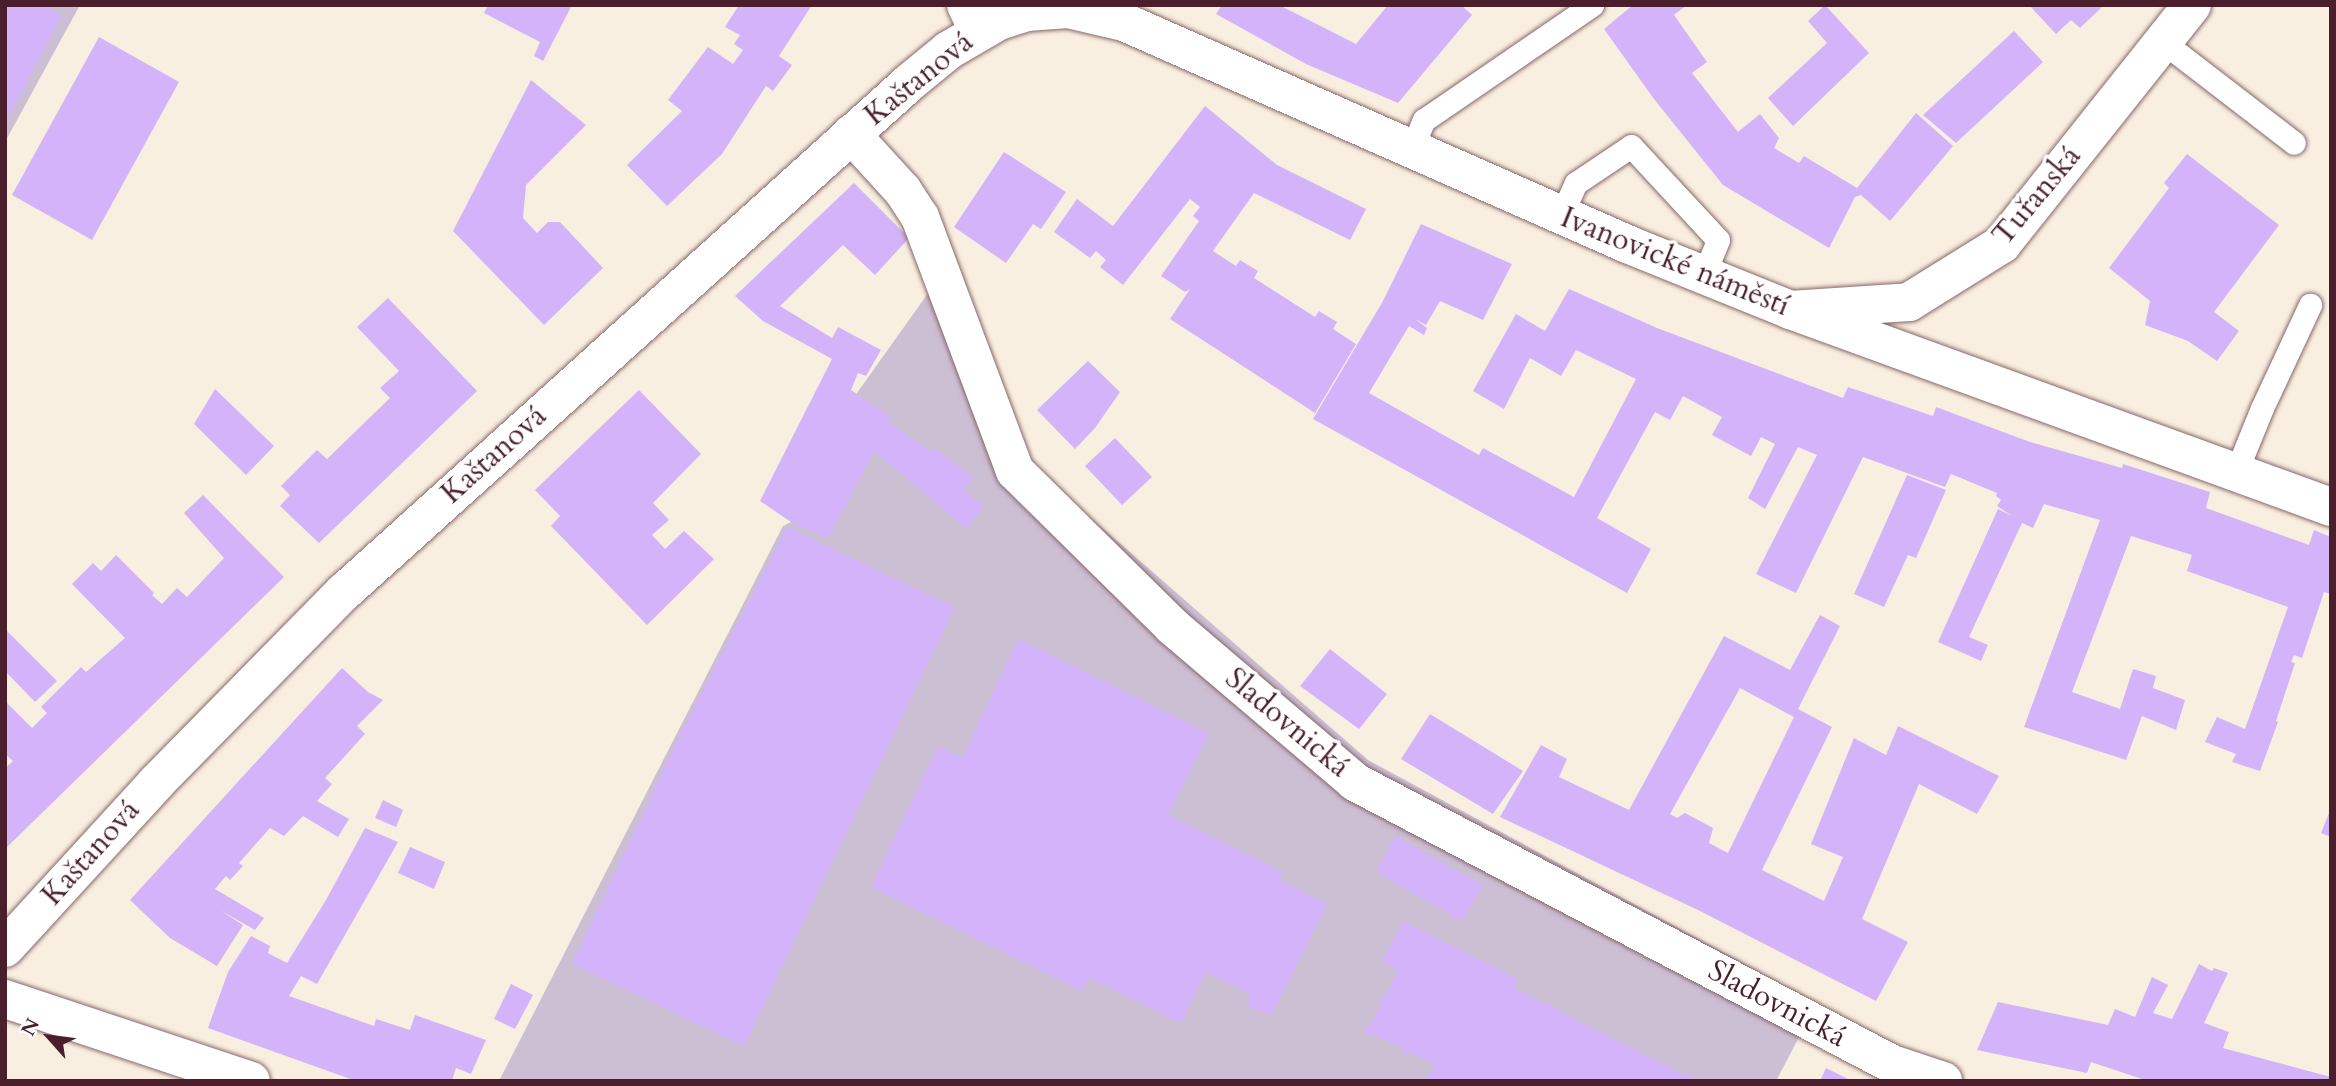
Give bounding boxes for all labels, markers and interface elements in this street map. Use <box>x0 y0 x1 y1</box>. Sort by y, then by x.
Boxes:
street label: Kaštanová <box>857 24 981 134</box>
street label: Tuřanská <box>1985 139 2089 253</box>
street label: Ivanovické náměstí <box>1555 200 1795 324</box>
street label: Kaštanová <box>434 398 554 512</box>
street label: Sladovnická <box>1218 661 1356 785</box>
street label: Kaštanová <box>34 793 148 913</box>
street label: Sladovnická <box>1702 953 1852 1055</box>
north arrow <box>14 1002 84 1072</box>
text: N <box>15 1014 46 1041</box>

